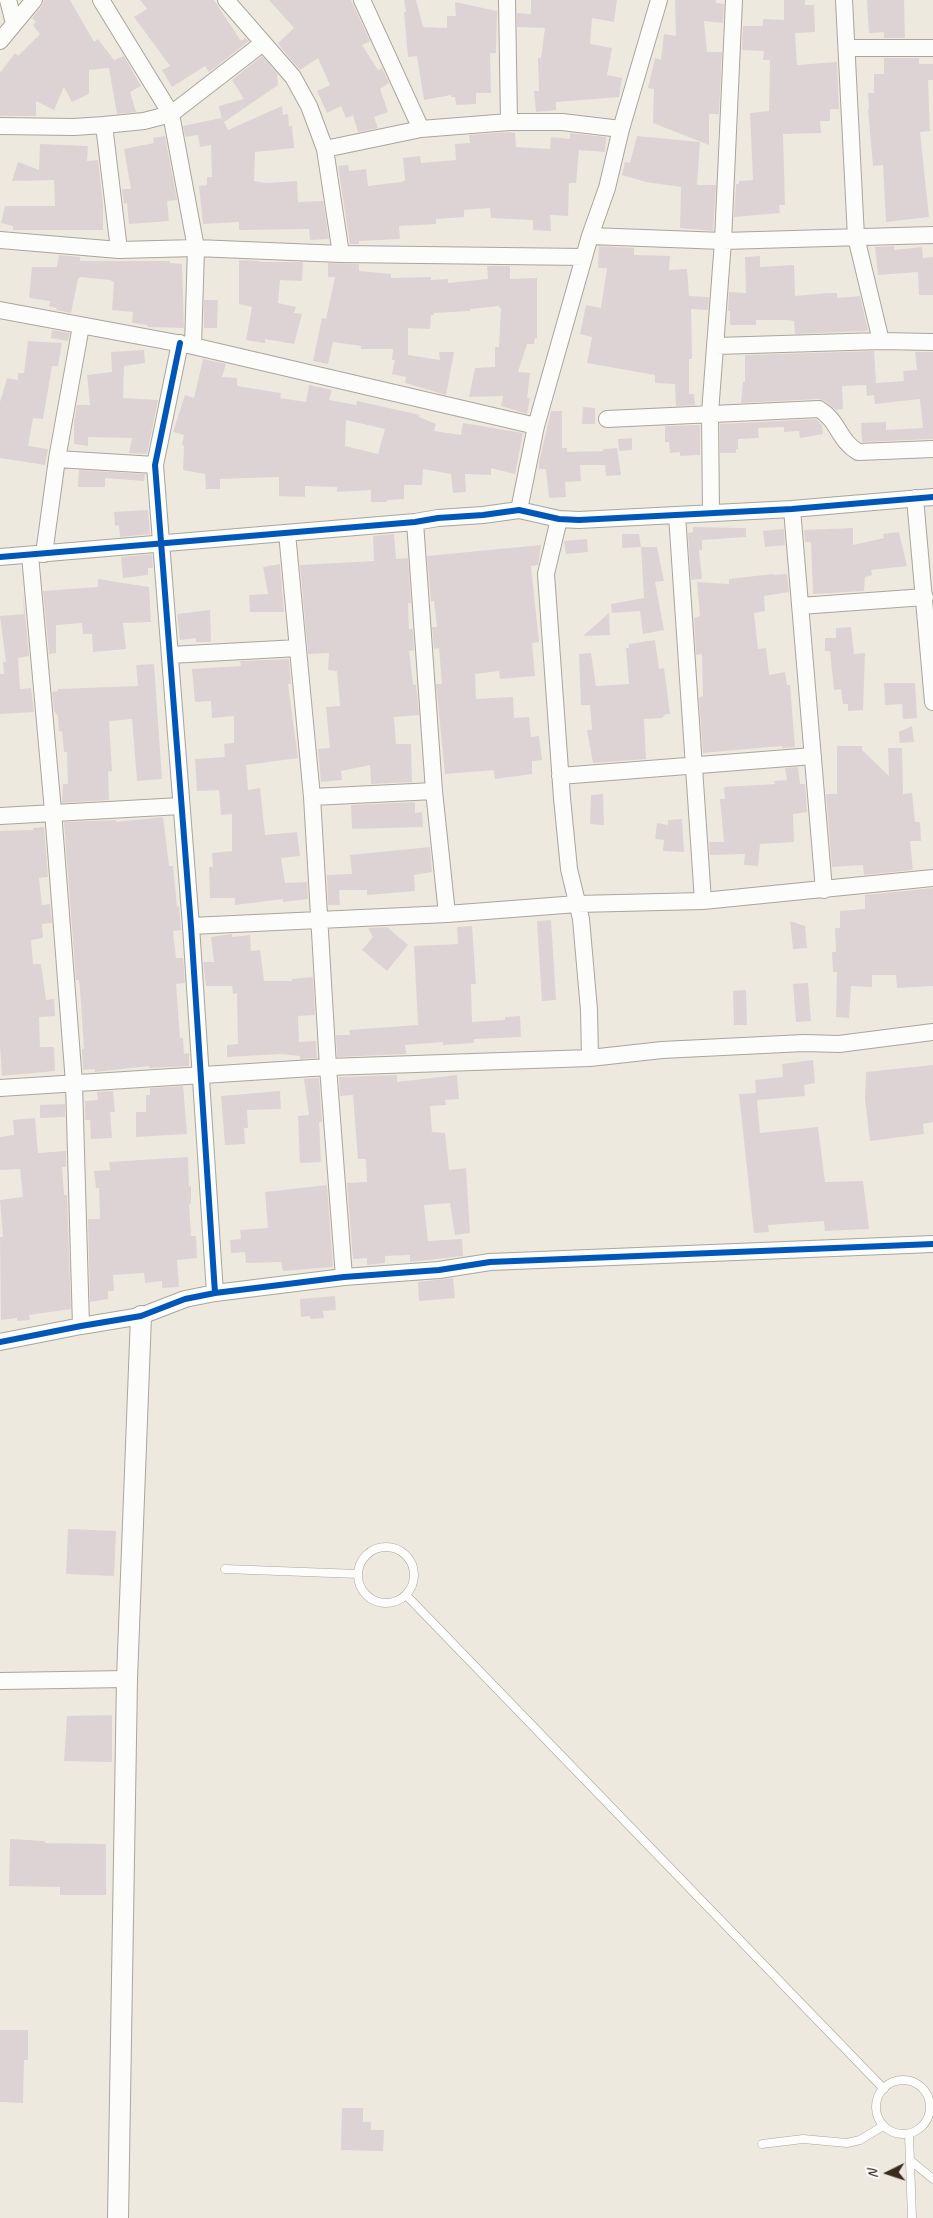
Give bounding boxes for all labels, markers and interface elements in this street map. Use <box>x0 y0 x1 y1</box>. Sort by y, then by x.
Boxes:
north arrow <box>863 2148 913 2198</box>
text: N <box>864 2169 881 2179</box>

